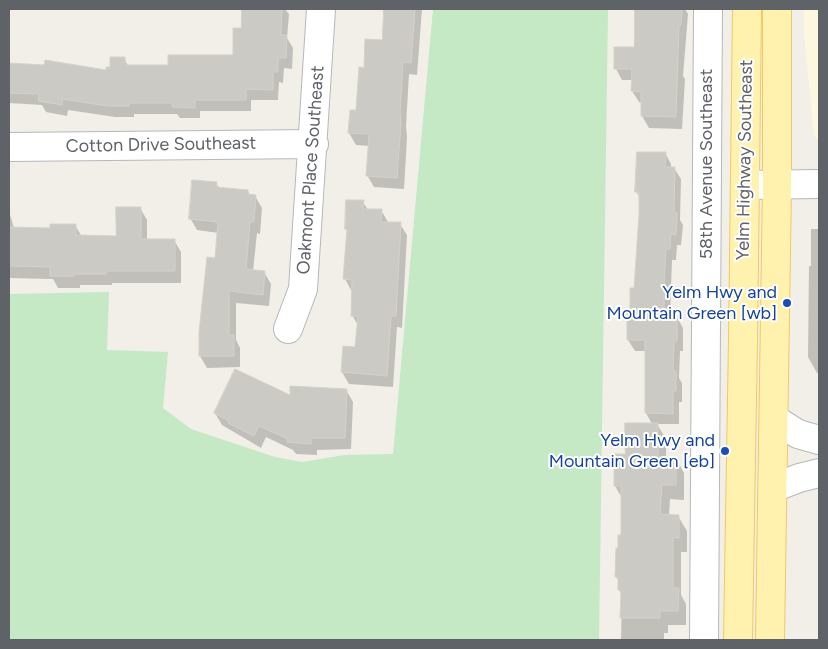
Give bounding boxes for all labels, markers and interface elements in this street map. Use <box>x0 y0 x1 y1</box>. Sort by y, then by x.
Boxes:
street label: Yelm Highway Southeast <box>732 59 758 261</box>
street label: Oakmont Place Southeast <box>293 65 329 275</box>
street label: 58th Avenue Southeast <box>696 69 718 259</box>
street label: Cotton Drive Southeast <box>66 133 256 157</box>
place label: Yelm Hwy and Mountain Green [wb] <box>606 282 777 324</box>
marker: Yelm Hwy and Mountain Green [wb] <box>781 297 793 309</box>
place label: Yelm Hwy and Mountain Green [eb] <box>549 430 715 472</box>
marker: Yelm Hwy and Mountain Green [eb] <box>719 445 731 457</box>

